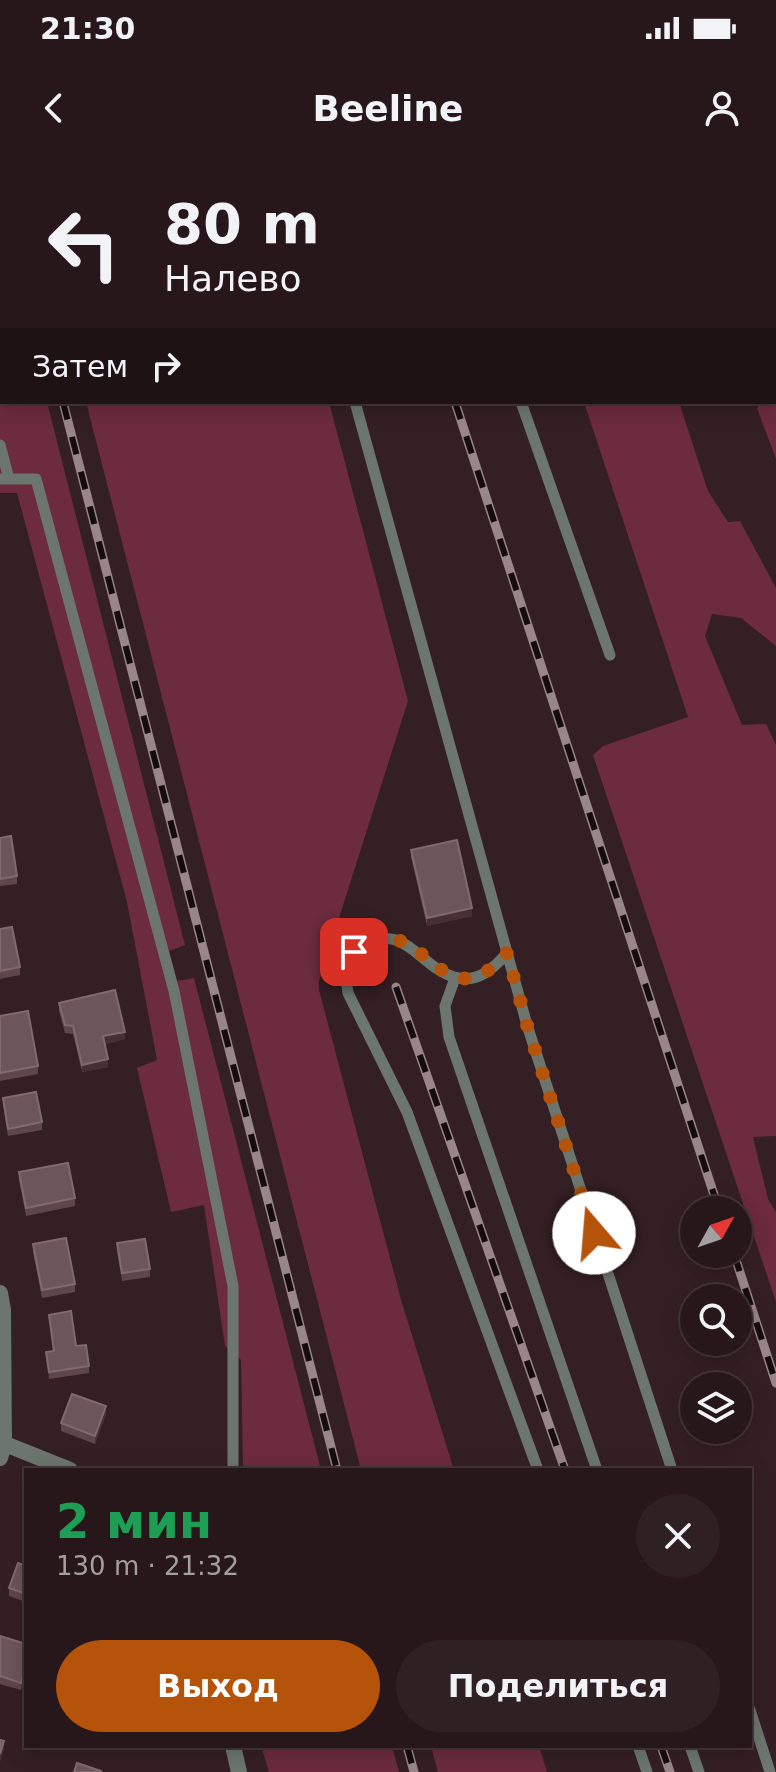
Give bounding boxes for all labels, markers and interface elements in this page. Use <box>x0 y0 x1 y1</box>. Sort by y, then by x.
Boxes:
text: 21:30 <box>40 11 136 46</box>
icon: back <box>32 86 76 130</box>
icon: person <box>700 86 744 130</box>
text: Beeline <box>313 88 464 129</box>
text: 80 m <box>164 191 320 256</box>
icon: left <box>32 192 136 296</box>
text: Налево <box>164 258 302 299</box>
icon: right <box>144 344 188 388</box>
text: Затем <box>32 349 128 384</box>
pin <box>320 918 388 986</box>
icon: arrive <box>332 930 376 974</box>
position arrow <box>552 1191 636 1275</box>
north arrow <box>680 1196 752 1268</box>
map controls <box>680 1196 752 1444</box>
button: search <box>680 1284 752 1356</box>
button: layers <box>680 1372 752 1444</box>
text: 2 мин <box>56 1493 212 1549</box>
button: close <box>636 1494 720 1578</box>
text: 130 m · 21:32 <box>56 1551 239 1581</box>
button: Выход <box>56 1640 380 1732</box>
button: Поделиться <box>396 1640 720 1732</box>

